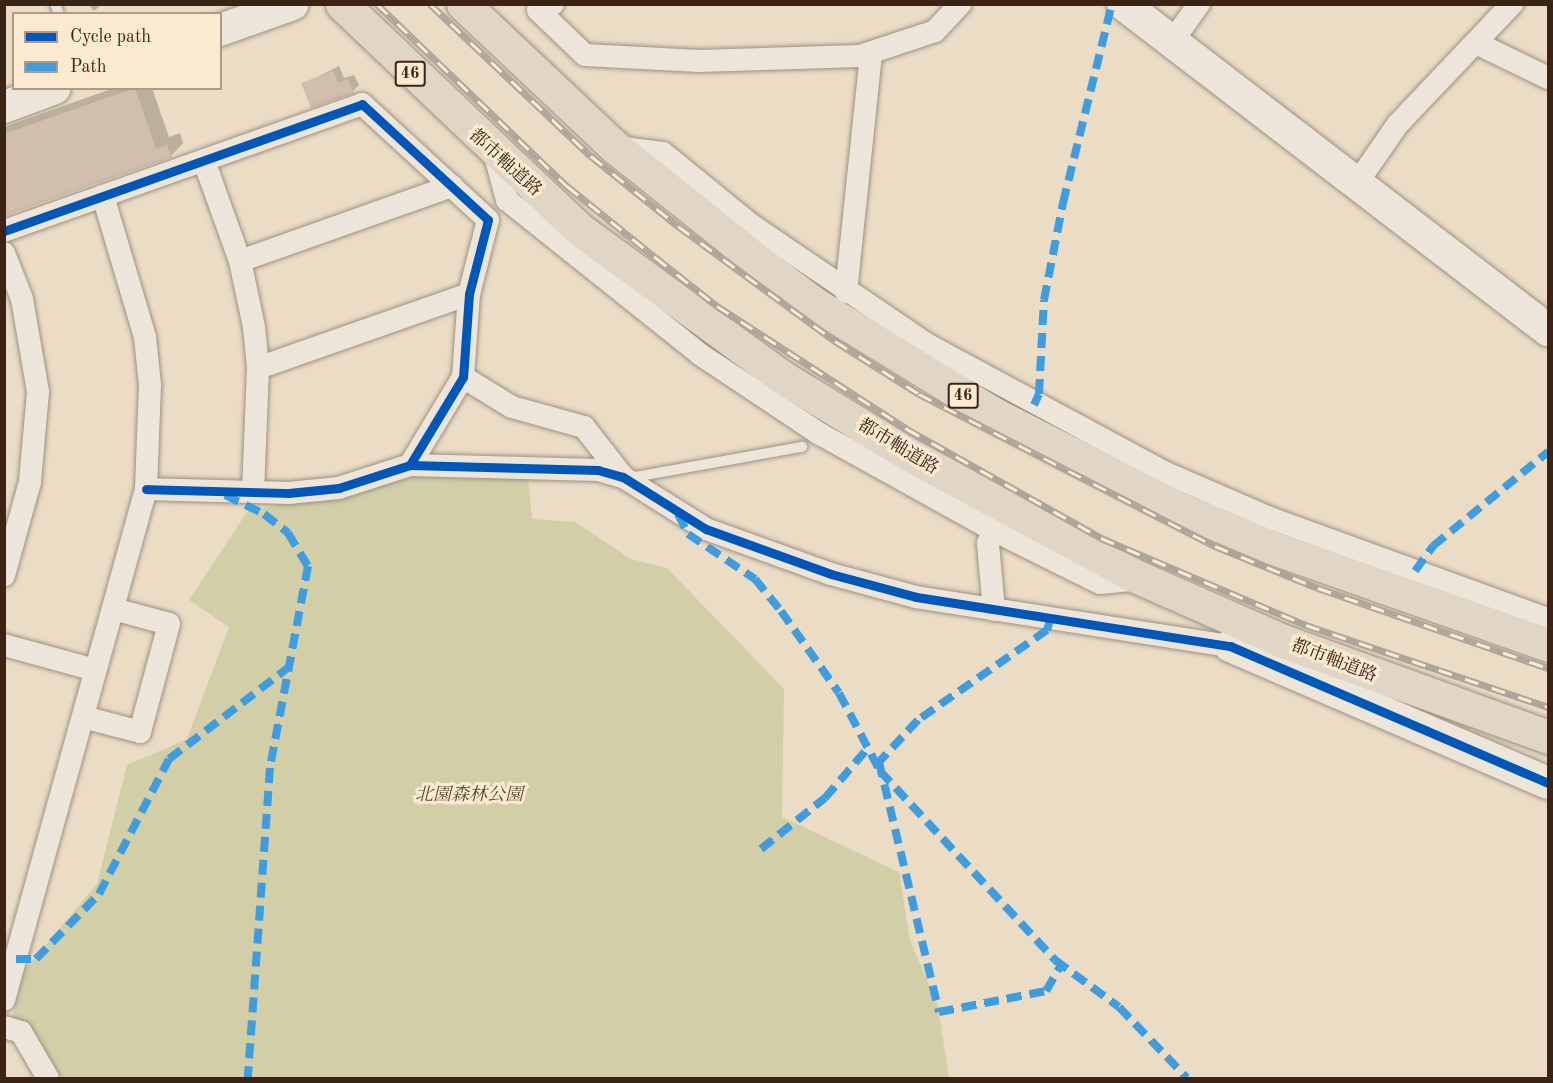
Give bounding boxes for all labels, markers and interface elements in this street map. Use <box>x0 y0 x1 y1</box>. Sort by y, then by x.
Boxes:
legend <box>12 12 222 90</box>
text: Cycle path <box>70 28 151 46</box>
text: Path <box>70 58 106 76</box>
road number: 46 <box>394 61 426 87</box>
street label: 都市軸道路 <box>464 125 546 201</box>
road number: 46 <box>946 383 980 409</box>
street label: 都市軸道路 <box>854 415 942 479</box>
street label: 都市軸道路 <box>1288 635 1380 687</box>
park label: 北園森林公園 <box>415 784 523 806</box>

